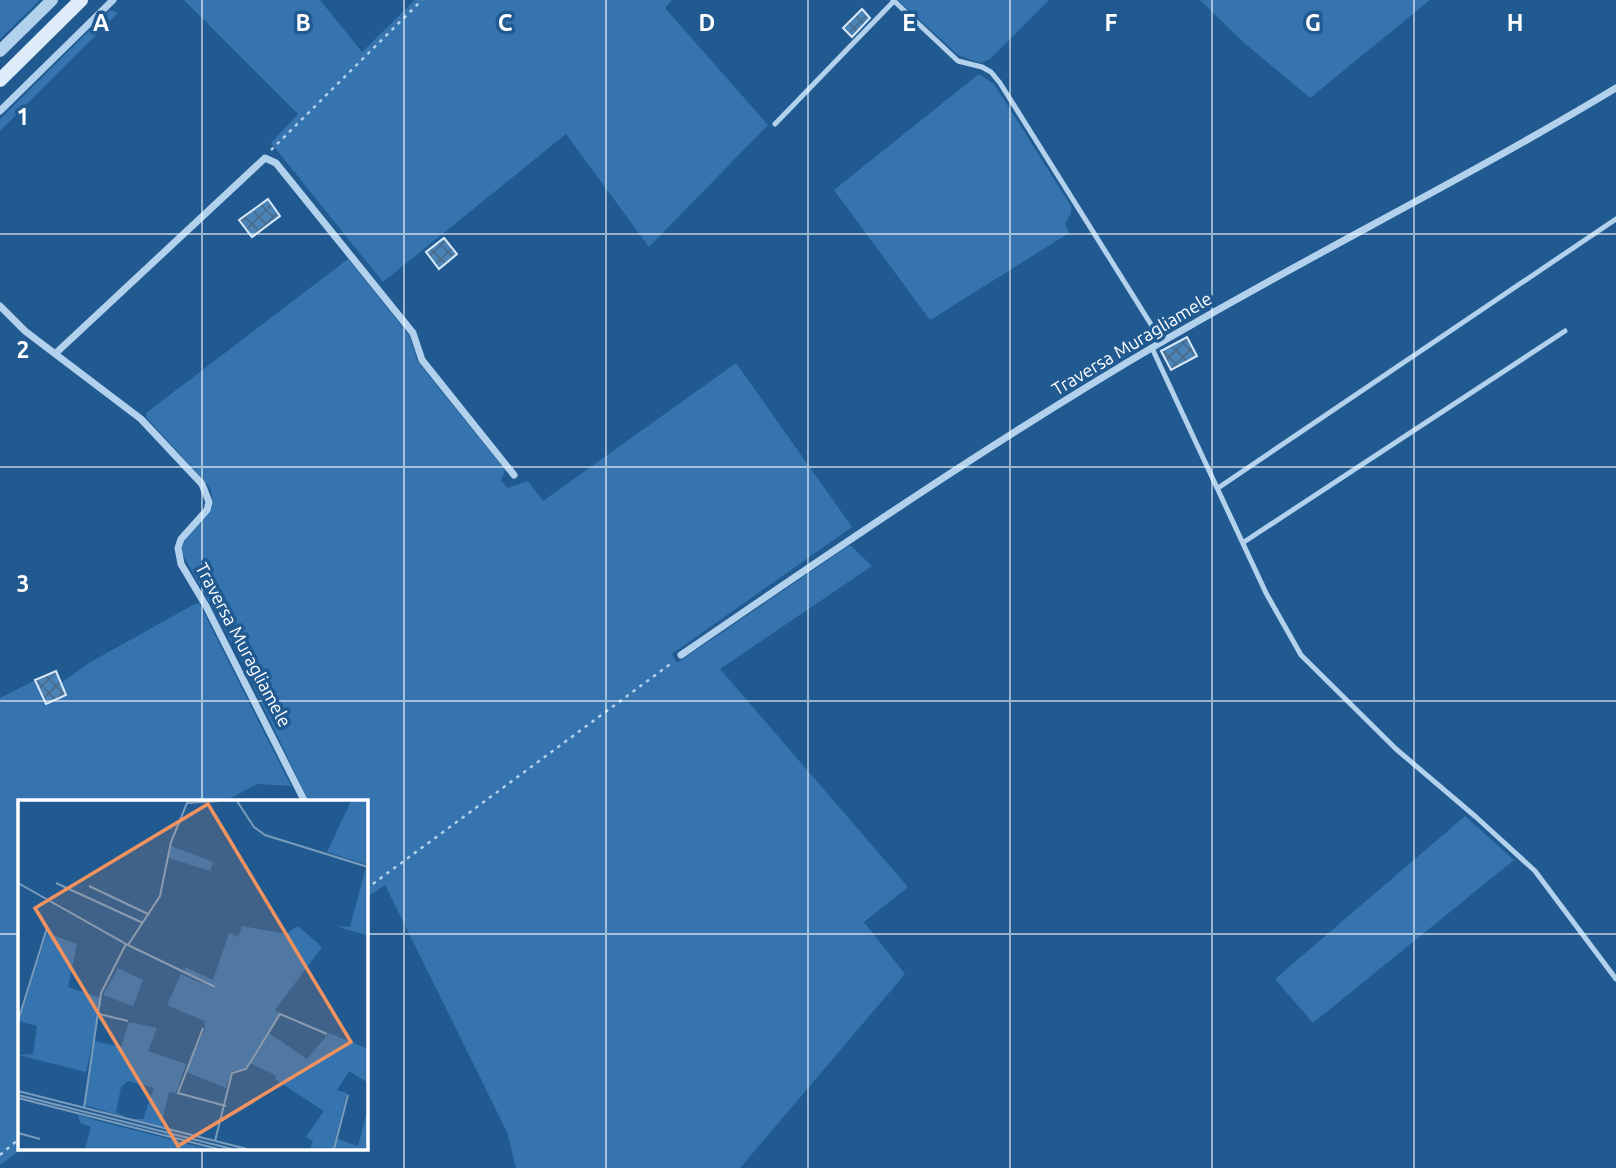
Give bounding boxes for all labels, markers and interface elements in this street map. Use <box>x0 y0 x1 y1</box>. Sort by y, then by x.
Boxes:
text: A <box>93 10 109 35</box>
text: B <box>295 10 311 35</box>
text: C <box>498 10 513 35</box>
text: D <box>699 10 715 35</box>
text: E <box>902 10 916 35</box>
text: F <box>1105 10 1118 35</box>
text: G <box>1305 10 1321 35</box>
text: H <box>1507 10 1523 35</box>
text: 1 <box>17 104 29 129</box>
street label: Traversa Muragliamele <box>1048 287 1215 399</box>
text: 2 <box>17 337 29 362</box>
street label: Traversa Muragliamele <box>192 559 296 730</box>
text: 3 <box>17 571 29 596</box>
inset map <box>18 800 368 1150</box>

